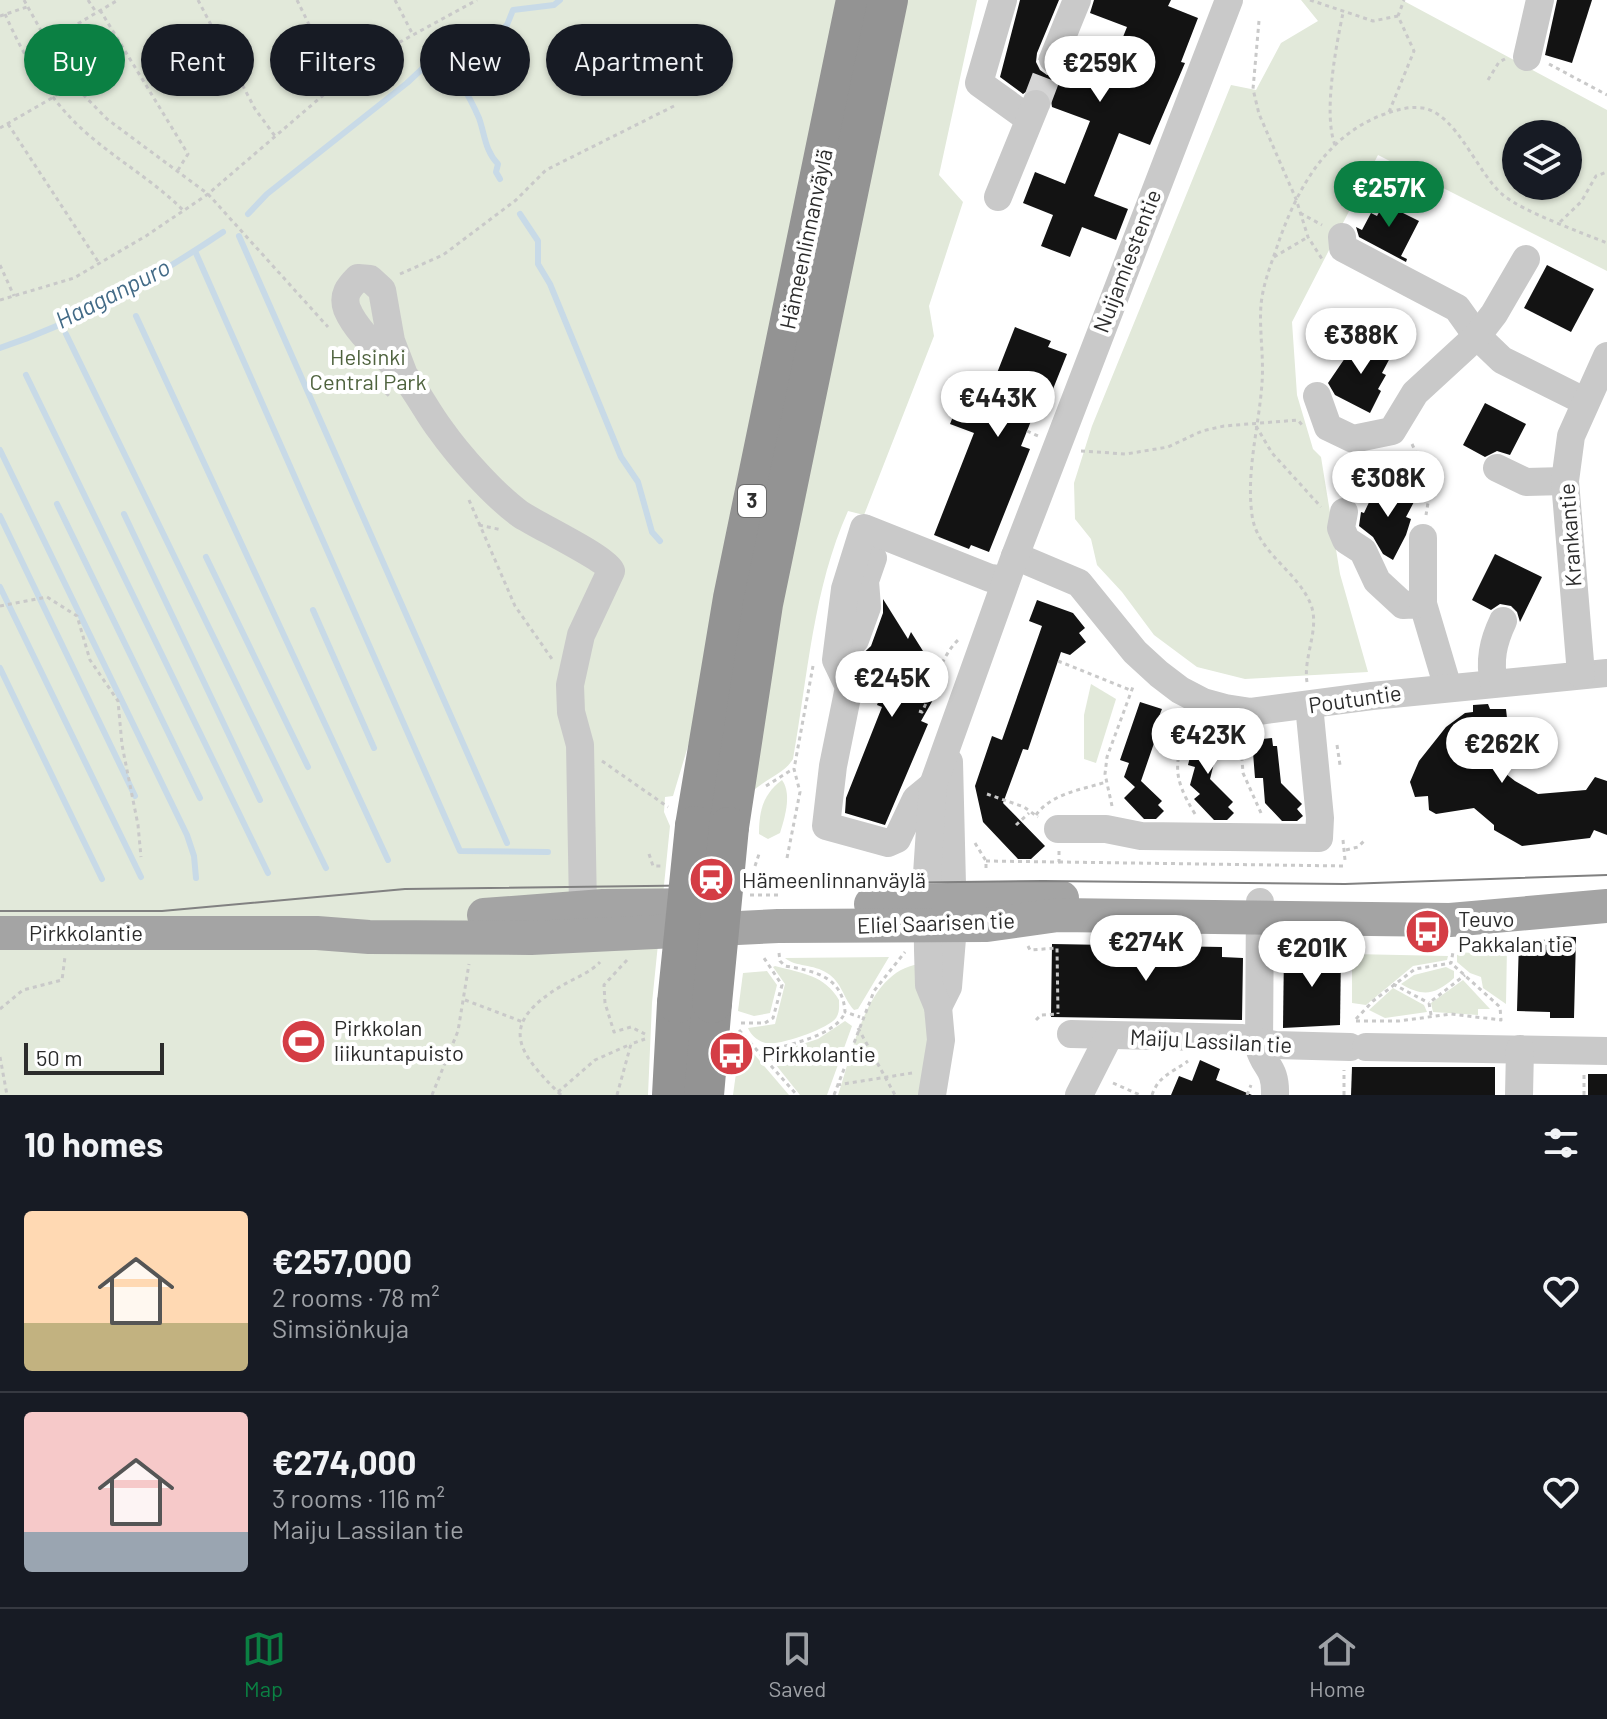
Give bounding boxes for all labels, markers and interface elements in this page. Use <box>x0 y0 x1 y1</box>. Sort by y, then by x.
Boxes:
chip: Buy <box>24 24 125 96</box>
chip: Rent <box>141 24 254 96</box>
chip: Filters <box>270 24 404 96</box>
chip: New <box>420 24 530 96</box>
chip: Apartment <box>546 24 733 96</box>
pin: €259K <box>1044 36 1156 104</box>
text: €259K <box>1062 46 1138 77</box>
map controls <box>1502 120 1582 200</box>
button: layers <box>1502 120 1582 200</box>
street label: Hämeenlinnanväylä <box>773 146 837 331</box>
pin: €257K <box>1333 161 1445 229</box>
text: €257K <box>1352 171 1426 202</box>
street label: Nuijamiestentie <box>1087 185 1165 336</box>
water label: Haaganpuro <box>50 251 174 334</box>
pin: €388K <box>1305 308 1417 376</box>
text: €388K <box>1324 318 1398 349</box>
park label: Helsinki Central Park <box>310 343 426 394</box>
pin: €443K <box>942 371 1054 439</box>
text: €443K <box>959 381 1037 412</box>
pin: €308K <box>1332 451 1444 519</box>
text: €308K <box>1350 461 1426 492</box>
street label: Krankantie <box>1552 482 1586 588</box>
road number: 3 <box>738 485 766 517</box>
pin: €245K <box>836 651 948 719</box>
text: €245K <box>853 661 931 692</box>
street label: Poutuntie <box>1307 679 1403 717</box>
pin: €423K <box>1152 708 1264 776</box>
pin: €262K <box>1446 717 1558 785</box>
text: €423K <box>1170 718 1246 749</box>
text: €262K <box>1464 727 1540 758</box>
station icon: Hämeenlinnanväylä <box>687 856 735 904</box>
place label: Hämeenlinnanväylä <box>742 866 926 892</box>
place label: Teuvo Pakkalan tie <box>1458 905 1573 956</box>
street label: Eliel Saarisen tie <box>857 906 1015 938</box>
bus stop icon: Teuvo Pakkalan tie <box>1403 908 1451 956</box>
pin: €274K <box>1090 915 1202 983</box>
street label: Pirkkolantie <box>29 919 143 945</box>
pin: €201K <box>1256 921 1368 989</box>
text: €274K <box>1108 925 1184 956</box>
text: €201K <box>1276 931 1348 962</box>
place label: Pirkkolan liikuntapuisto <box>334 1014 464 1065</box>
sports icon: Pirkkolan liikuntapuisto <box>279 1017 327 1065</box>
street label: Maiju Lassilan tie <box>1129 1023 1293 1057</box>
bus stop icon: Pirkkolantie <box>707 1030 755 1078</box>
scale bar <box>24 1039 164 1075</box>
place label: Pirkkolantie <box>762 1040 876 1066</box>
text: 50 m <box>36 1044 82 1070</box>
icon: filters <box>1539 1121 1583 1165</box>
text: 10 homes <box>24 1123 163 1164</box>
text: €257,000 <box>272 1240 412 1281</box>
icon: home <box>88 1243 184 1339</box>
icon: heart <box>1539 1269 1583 1313</box>
text: 2 rooms · 78 m² <box>272 1281 440 1312</box>
text: Simsiönkuja <box>272 1312 409 1343</box>
text: €274,000 <box>272 1441 416 1482</box>
icon: home <box>88 1444 184 1540</box>
icon: heart <box>1539 1470 1583 1514</box>
text: 3 rooms · 116 m² <box>272 1482 445 1513</box>
text: Maiju Lassilan tie <box>272 1513 464 1544</box>
tab: Map <box>242 1627 286 1701</box>
tab: Saved <box>769 1627 826 1701</box>
tab: Home <box>1309 1627 1365 1701</box>

